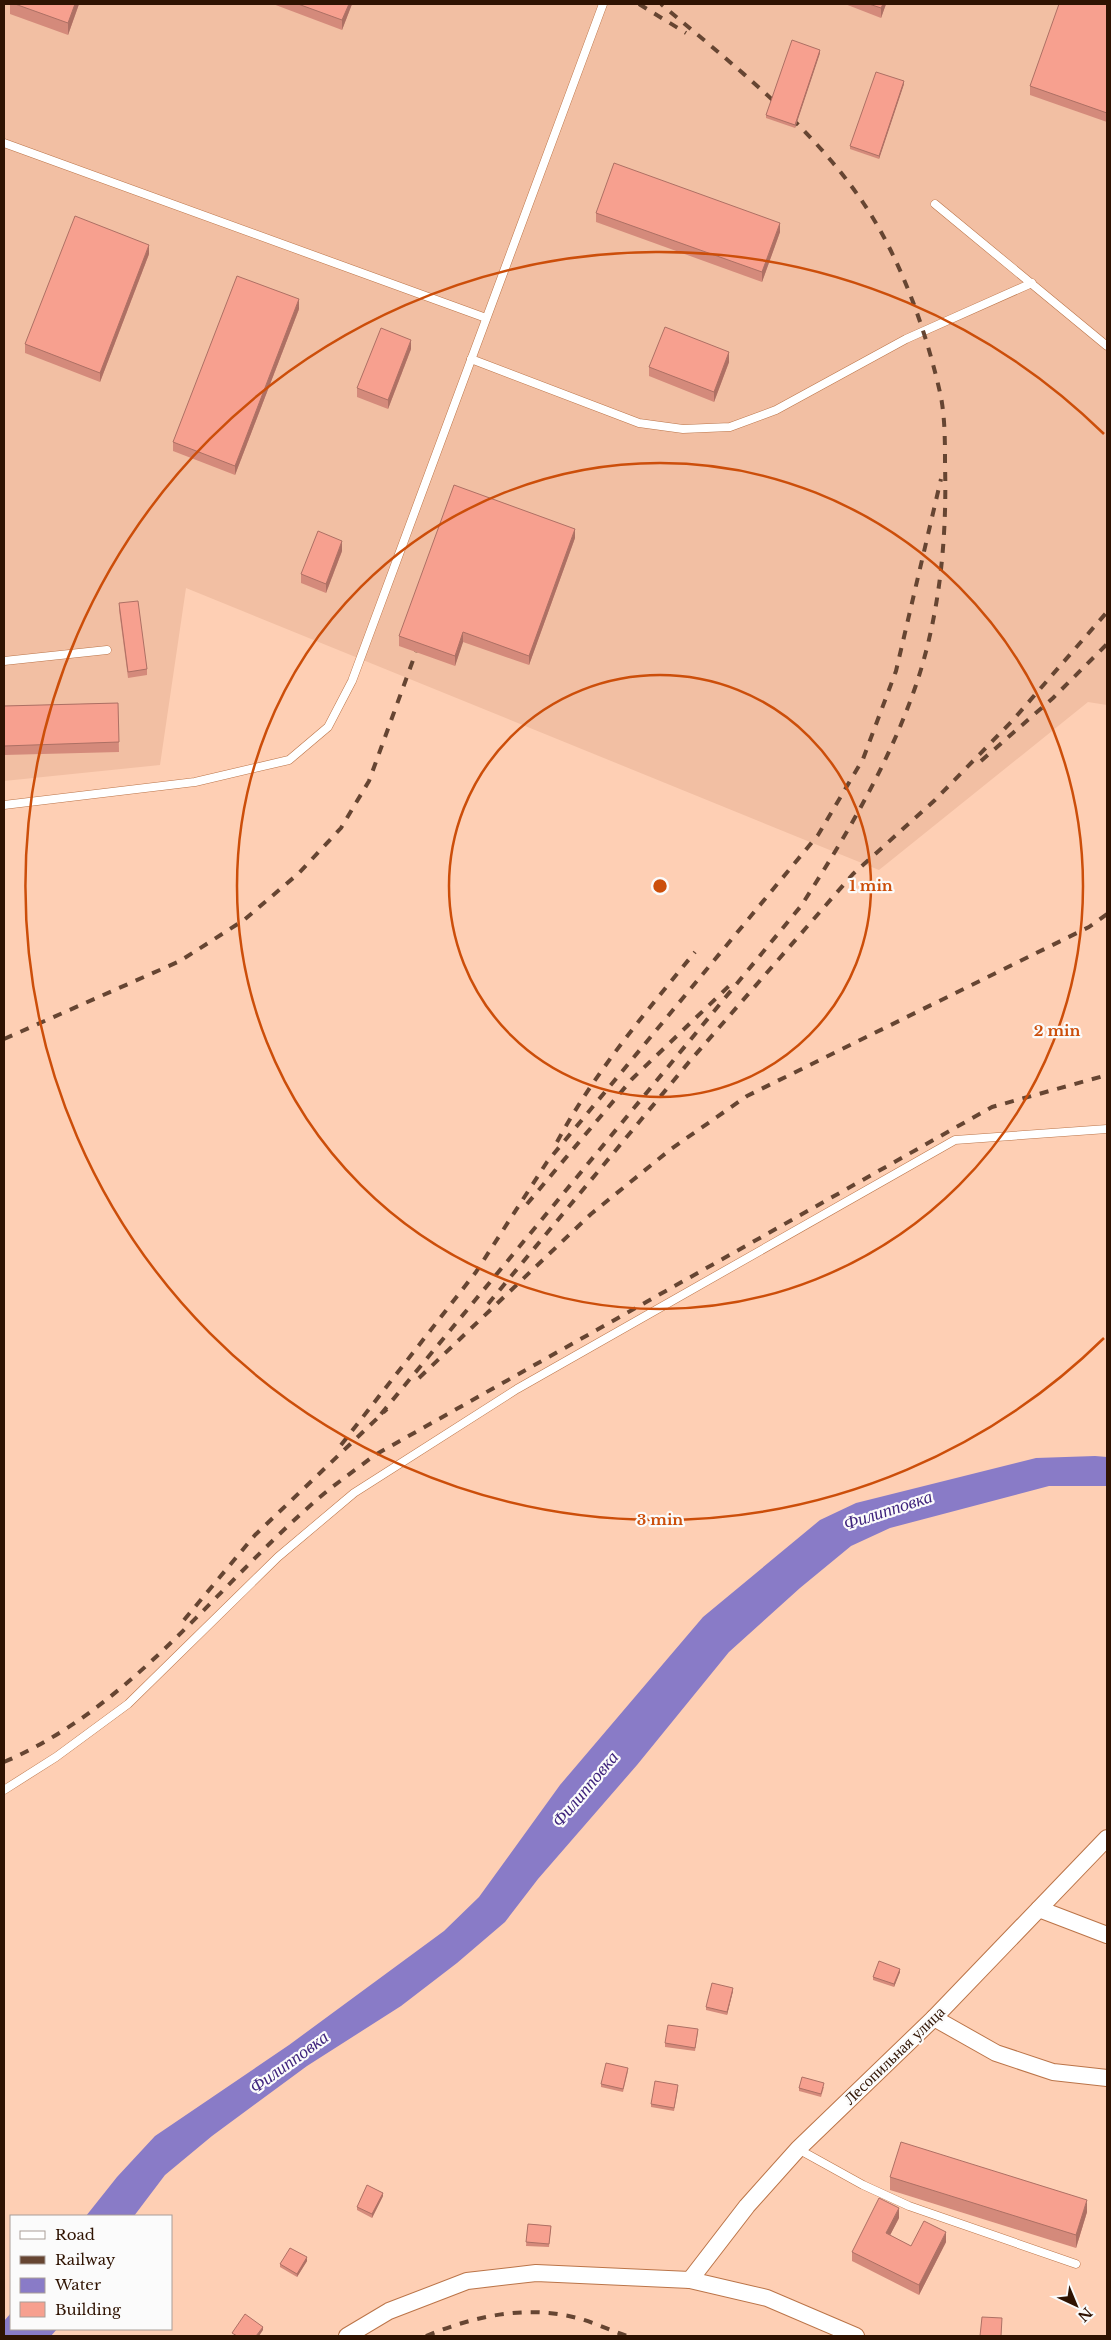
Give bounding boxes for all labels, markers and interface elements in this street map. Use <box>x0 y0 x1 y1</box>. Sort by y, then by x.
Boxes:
text: 1 min <box>849 876 893 895</box>
centre of rings <box>651 877 669 895</box>
text: 2 min <box>1034 1021 1080 1040</box>
water label: Филипповка <box>841 1485 935 1535</box>
text: 3 min <box>637 1510 683 1529</box>
water label: Филипповка <box>547 1747 623 1831</box>
street label: Лесопильная улица <box>839 2002 949 2108</box>
water label: Филипповка <box>245 2026 333 2098</box>
legend <box>10 2215 172 2330</box>
text: Road <box>55 2225 95 2244</box>
text: Railway <box>55 2250 116 2269</box>
text: Water <box>54 2275 102 2294</box>
north arrow <box>1051 2280 1101 2330</box>
text: Building <box>55 2300 122 2319</box>
text: N <box>1074 2303 1096 2325</box>

